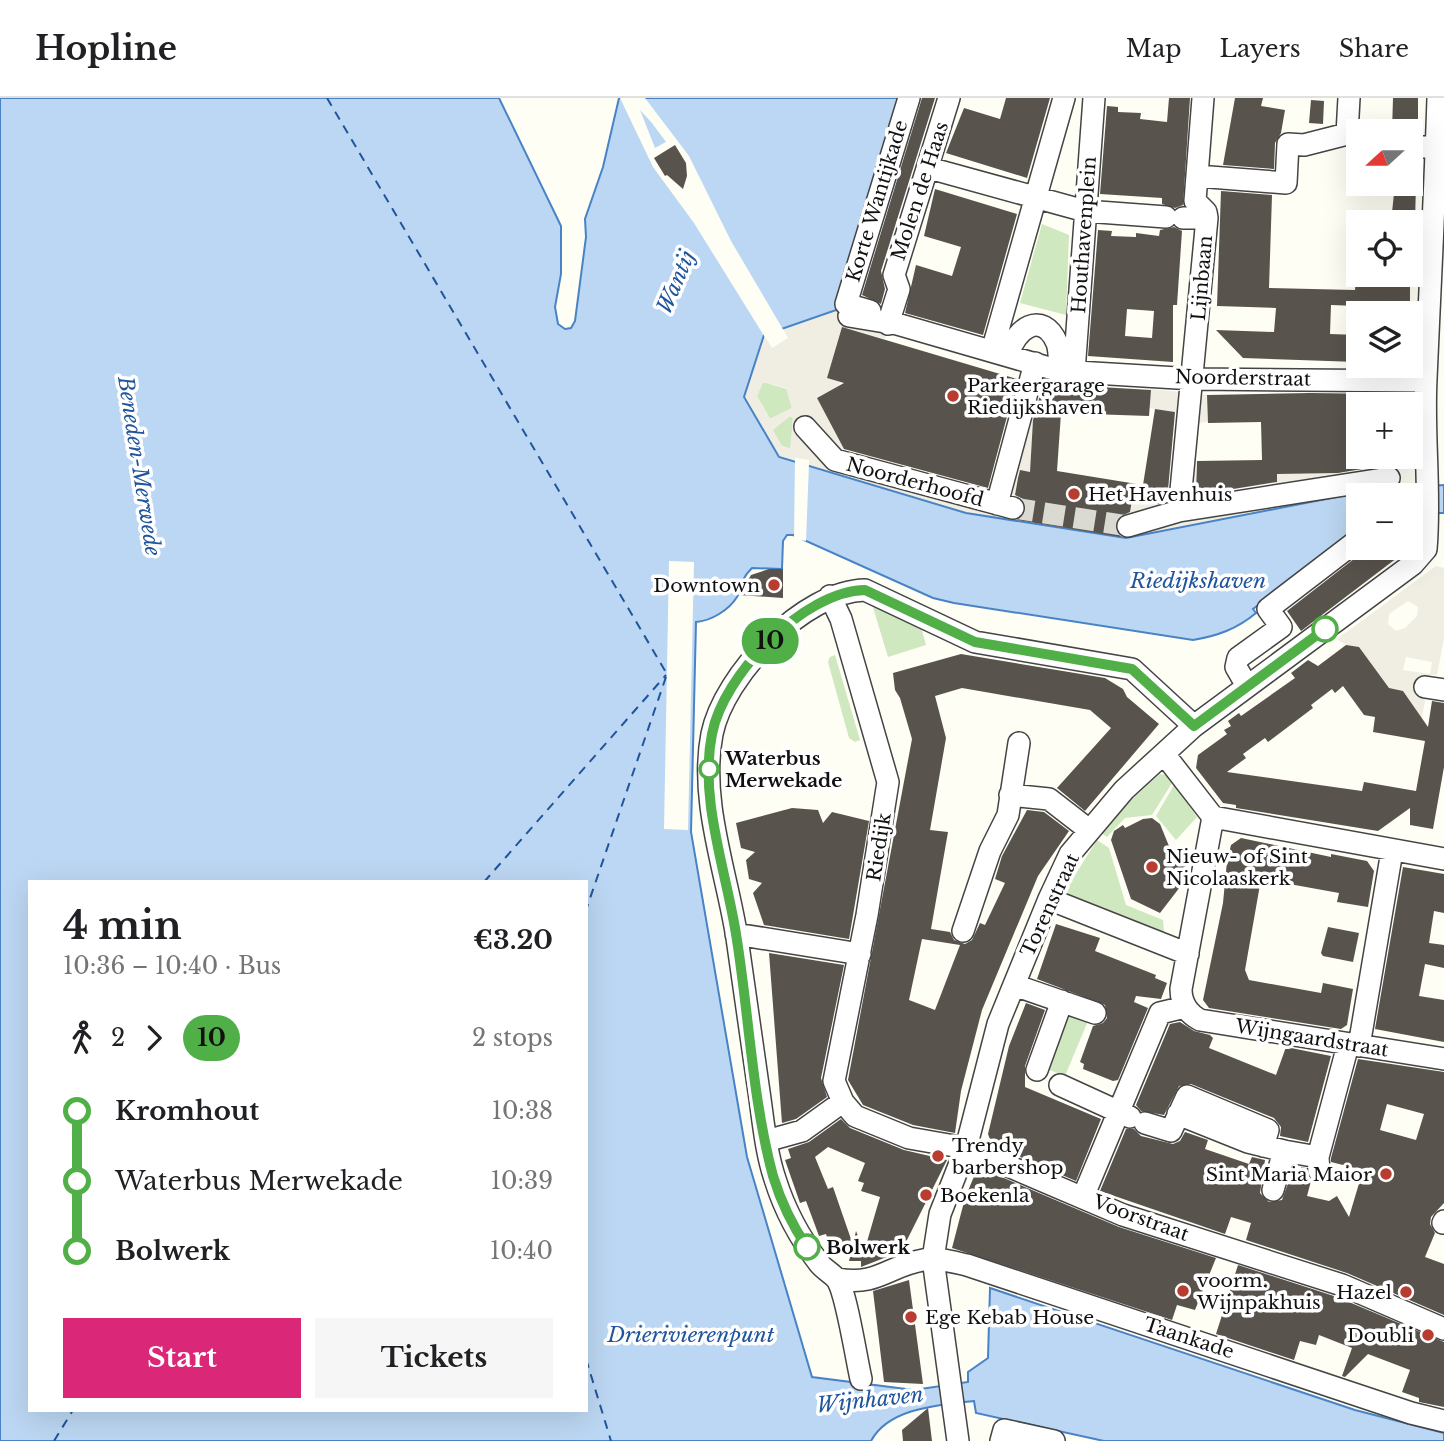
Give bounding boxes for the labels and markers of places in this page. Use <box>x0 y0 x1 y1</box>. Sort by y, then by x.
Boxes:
place label: Parkeergarage Riedijkshaven <box>967 374 1105 419</box>
marker: Parkeergarage Riedijkshaven <box>945 388 961 404</box>
place label: Het Havenhuis <box>1088 483 1232 506</box>
marker: Het Havenhuis <box>1066 486 1082 502</box>
place label: Downtown <box>653 574 760 597</box>
marker: Downtown <box>766 577 782 593</box>
unlabelled marker <box>1312 616 1338 642</box>
place label: Waterbus Merwekade <box>724 747 842 792</box>
marker: Waterbus Merwekade <box>699 759 719 779</box>
place label: Nieuw- of Sint Nicolaaskerk <box>1166 845 1309 890</box>
marker: Nieuw- of Sint Nicolaaskerk <box>1144 859 1160 875</box>
place label: Trendy barbershop <box>951 1134 1063 1179</box>
marker: Trendy barbershop <box>930 1148 946 1164</box>
place label: Sint Maria Maior <box>1206 1163 1372 1186</box>
marker: Sint Maria Maior <box>1378 1166 1394 1182</box>
place label: Boekenla <box>940 1184 1030 1207</box>
marker: Boekenla <box>918 1187 934 1203</box>
marker: Bolwerk <box>794 1234 820 1260</box>
place label: Bolwerk <box>826 1236 910 1259</box>
place label: voorm. Wijnpakhuis <box>1196 1269 1321 1314</box>
place label: Hazel <box>1336 1281 1392 1304</box>
marker: voorm. Wijnpakhuis <box>1175 1283 1191 1299</box>
marker: Hazel <box>1398 1284 1414 1300</box>
place label: Ege Kebab House <box>925 1306 1094 1329</box>
marker: Ege Kebab House <box>903 1309 919 1325</box>
place label: Doubli <box>1347 1324 1415 1347</box>
marker: Doubli <box>1420 1327 1436 1343</box>

